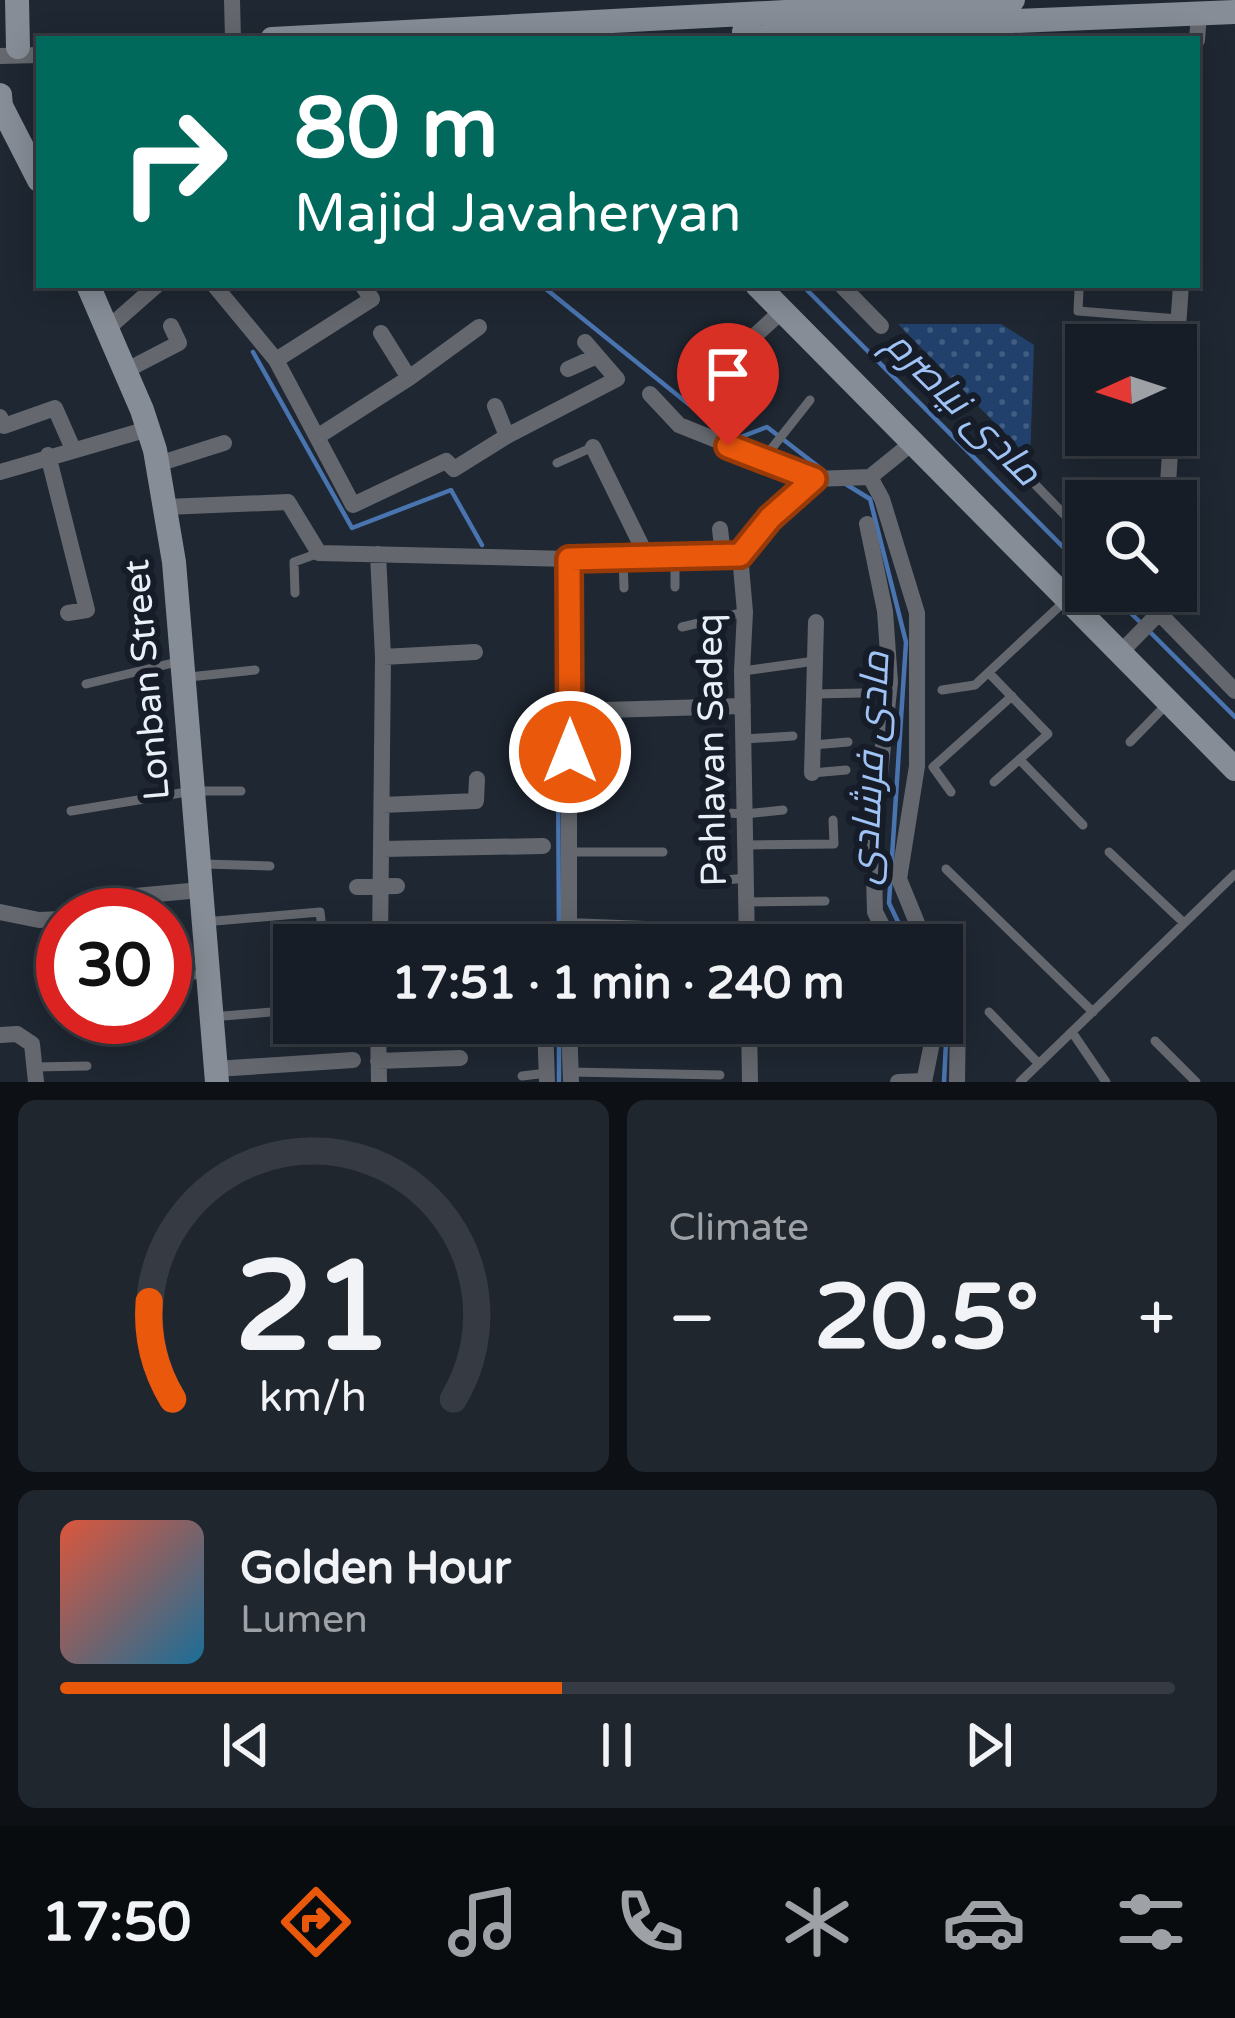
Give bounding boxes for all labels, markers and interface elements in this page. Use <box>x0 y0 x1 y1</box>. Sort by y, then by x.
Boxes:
text: 80 m <box>294 79 498 180</box>
icon: right <box>96 84 252 240</box>
text: Majid Javaheryan <box>294 181 742 246</box>
water label: مادی نیاصرم <box>873 320 1051 498</box>
pin <box>677 323 779 446</box>
north arrow <box>1065 324 1197 456</box>
map controls <box>1065 324 1197 612</box>
icon: arrive <box>695 341 761 407</box>
button: search <box>1065 480 1197 612</box>
street label: Lonban Street <box>115 558 179 802</box>
street label: Pahlavan Sadeq <box>688 613 736 887</box>
water label: مادی فرشادی <box>840 649 900 886</box>
position arrow <box>507 689 633 815</box>
speed limit sign: 30 <box>36 888 192 1044</box>
text: 17:51 · 1 min · 240 m <box>392 957 844 1011</box>
text: Climate <box>669 1204 809 1251</box>
text: 21 <box>235 1233 392 1384</box>
text: 20.5° <box>814 1264 1039 1373</box>
text: − <box>669 1279 716 1359</box>
text: + <box>1138 1279 1175 1359</box>
text: km/h <box>259 1372 367 1423</box>
text: Golden Hour <box>240 1542 511 1596</box>
text: Lumen <box>240 1596 368 1643</box>
icon: previous <box>213 1712 279 1778</box>
icon: pause <box>584 1712 650 1778</box>
icon: next <box>956 1712 1022 1778</box>
icon: directions <box>274 1880 358 1964</box>
icon: music <box>441 1880 525 1964</box>
icon: phone <box>608 1880 692 1964</box>
icon: climate <box>775 1880 859 1964</box>
icon: car <box>942 1880 1026 1964</box>
icon: filters <box>1109 1880 1193 1964</box>
text: 17:50 <box>42 1890 191 1955</box>

